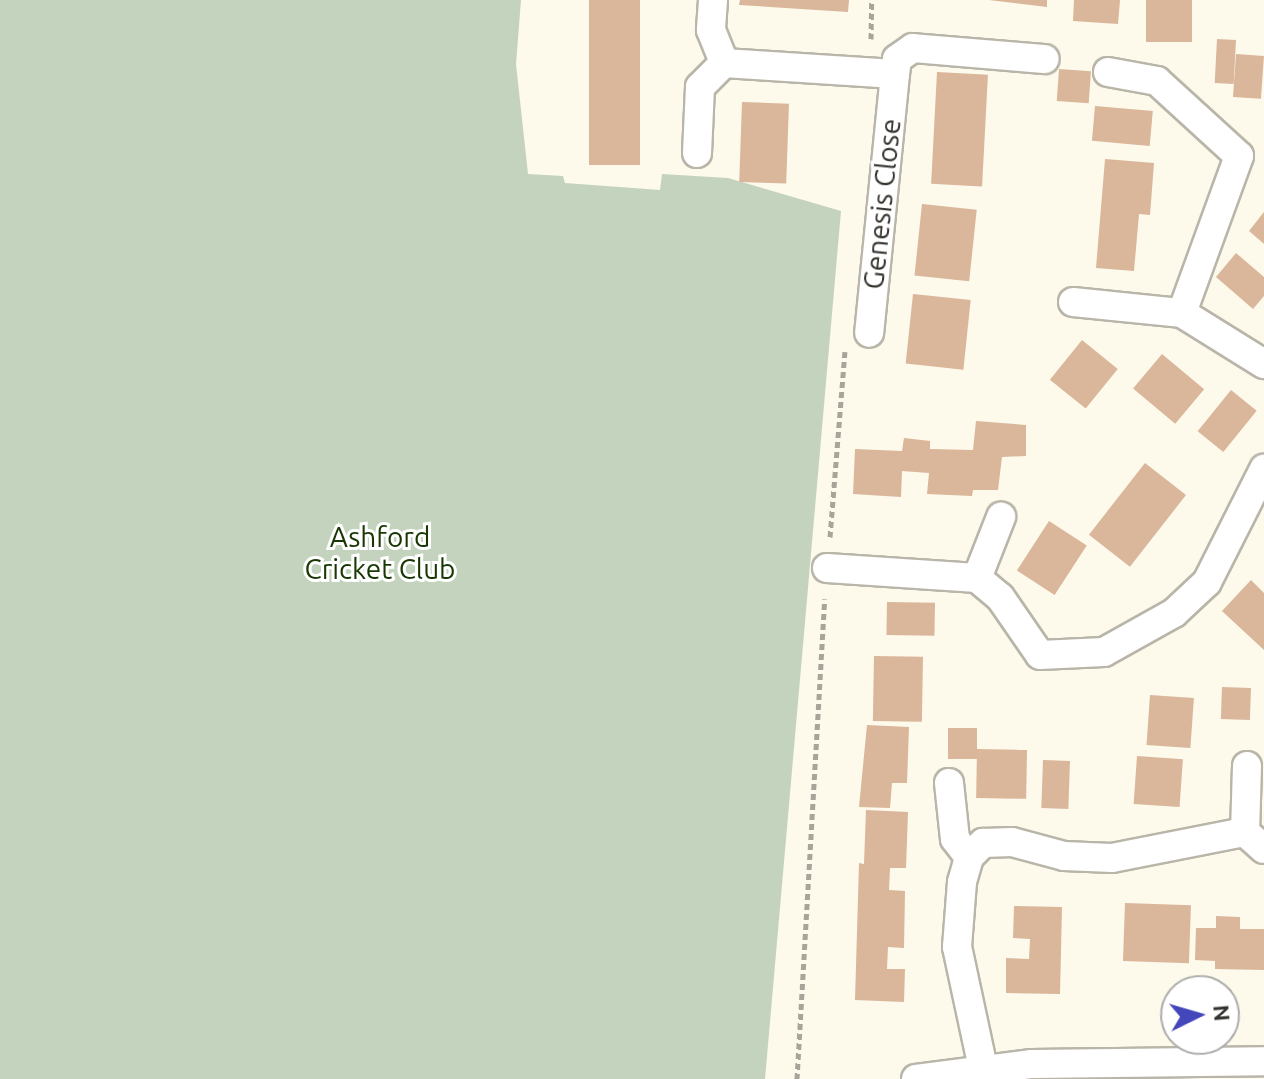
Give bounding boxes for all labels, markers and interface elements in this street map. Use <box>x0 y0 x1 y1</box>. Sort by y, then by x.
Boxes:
street label: Genesis Close <box>856 117 908 291</box>
park label: Ashford Cricket Club <box>304 520 456 586</box>
north arrow <box>1160 975 1240 1055</box>
text: N <box>1209 1004 1236 1022</box>

